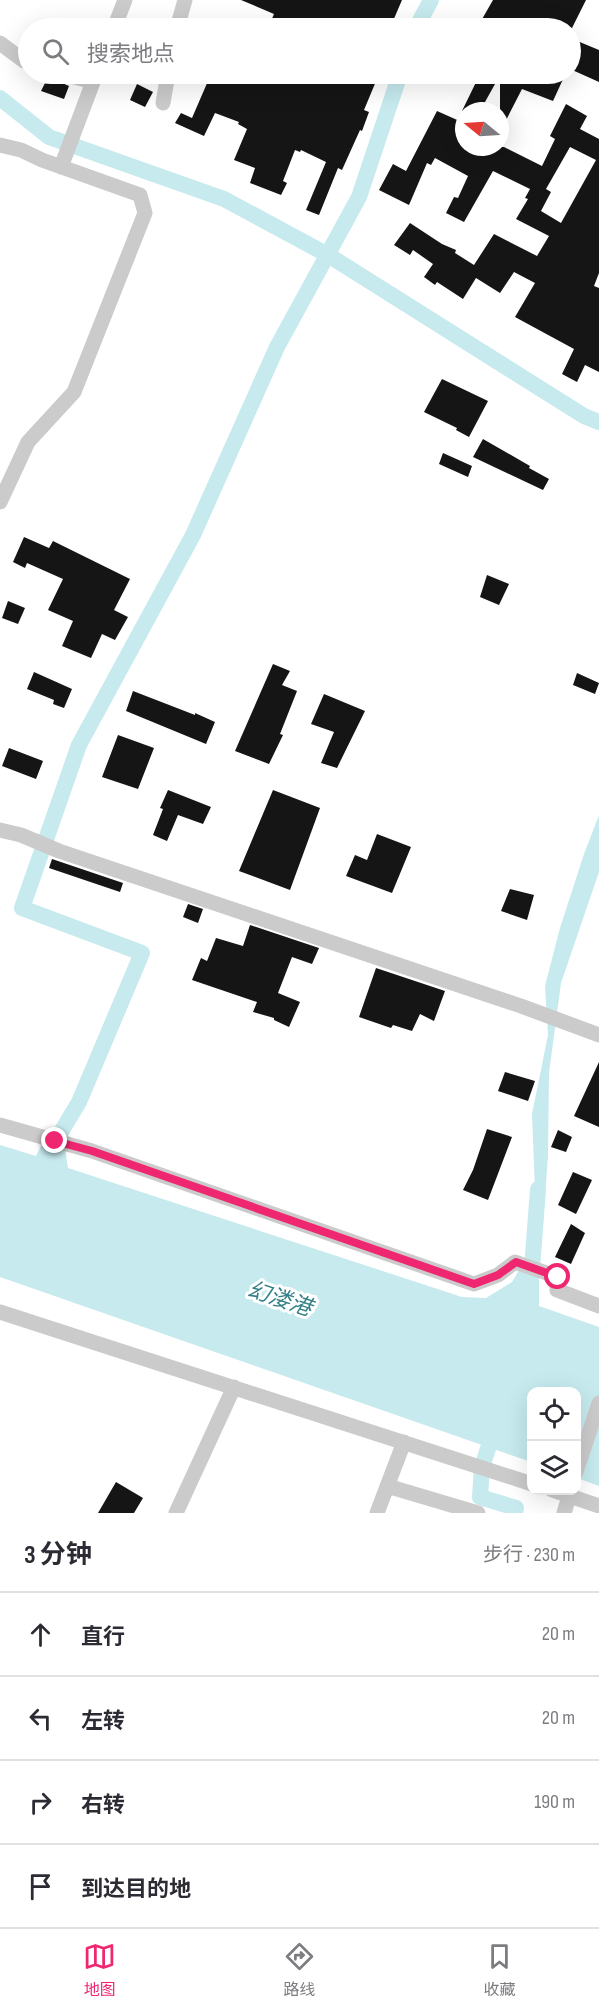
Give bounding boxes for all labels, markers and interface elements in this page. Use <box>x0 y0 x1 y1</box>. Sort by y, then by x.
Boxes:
search box <box>18 18 581 84</box>
icon: search <box>39 35 72 68</box>
text: 搜索地点 <box>87 41 175 68</box>
north arrow <box>455 102 509 156</box>
route end <box>41 1127 67 1153</box>
route start <box>544 1263 570 1289</box>
water label: 幻溇港 <box>244 1276 318 1323</box>
map controls <box>527 1387 581 1495</box>
button: locate <box>527 1387 581 1441</box>
button: layers <box>527 1441 581 1495</box>
text: 3 分钟 <box>24 1540 92 1571</box>
text: 步行 · 230 m <box>483 1543 575 1567</box>
icon: ahead <box>24 1618 57 1651</box>
text: 20 m <box>542 1622 575 1646</box>
text: 直行 <box>81 1624 125 1651</box>
icon: left <box>24 1702 57 1735</box>
text: 20 m <box>542 1706 575 1730</box>
text: 左转 <box>81 1708 125 1735</box>
icon: right <box>24 1786 57 1819</box>
text: 190 m <box>534 1790 575 1814</box>
text: 右转 <box>81 1792 125 1819</box>
icon: arrive <box>24 1870 57 1903</box>
text: 到达目的地 <box>81 1876 191 1903</box>
tab: 地图 <box>83 1940 116 2000</box>
tab: 路线 <box>283 1940 316 2000</box>
tab: 收藏 <box>483 1940 516 2000</box>

